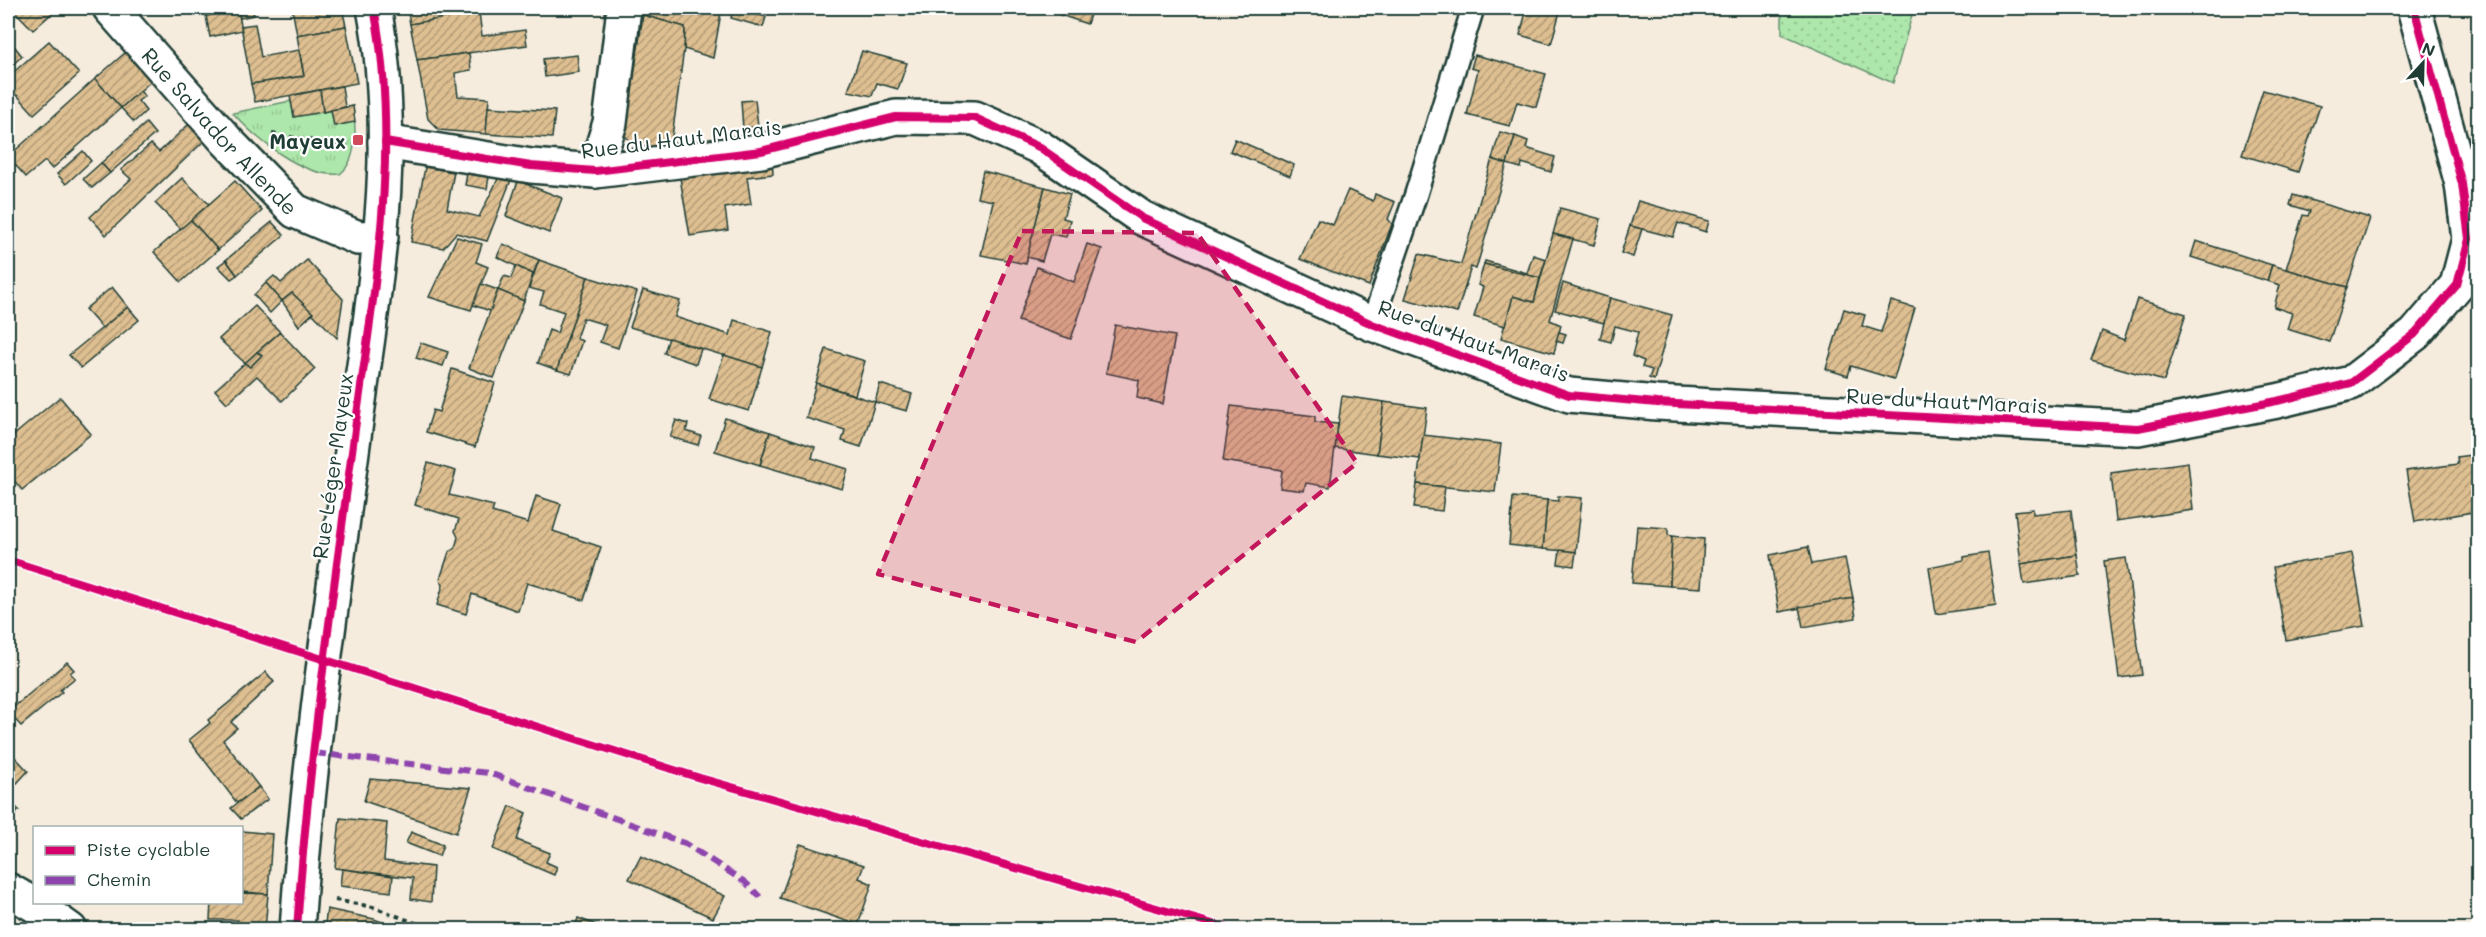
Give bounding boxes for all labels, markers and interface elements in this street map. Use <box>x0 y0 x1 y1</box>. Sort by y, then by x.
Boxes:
north arrow <box>2393 33 2453 93</box>
text: N <box>2419 37 2438 61</box>
street label: Rue Salvador Allende <box>137 41 304 220</box>
street label: Rue du Haut Marais <box>579 112 783 164</box>
place label: Mayeux <box>269 127 346 155</box>
marker: Mayeux <box>351 133 365 147</box>
street label: Rue du Haut Marais <box>1375 293 1573 387</box>
street label: Rue Léger Mayeux <box>306 371 358 561</box>
street label: Rue du Haut Marais <box>1846 381 2048 419</box>
legend <box>33 826 243 904</box>
text: Piste cyclable <box>87 837 211 861</box>
text: Chemin <box>87 867 151 891</box>

